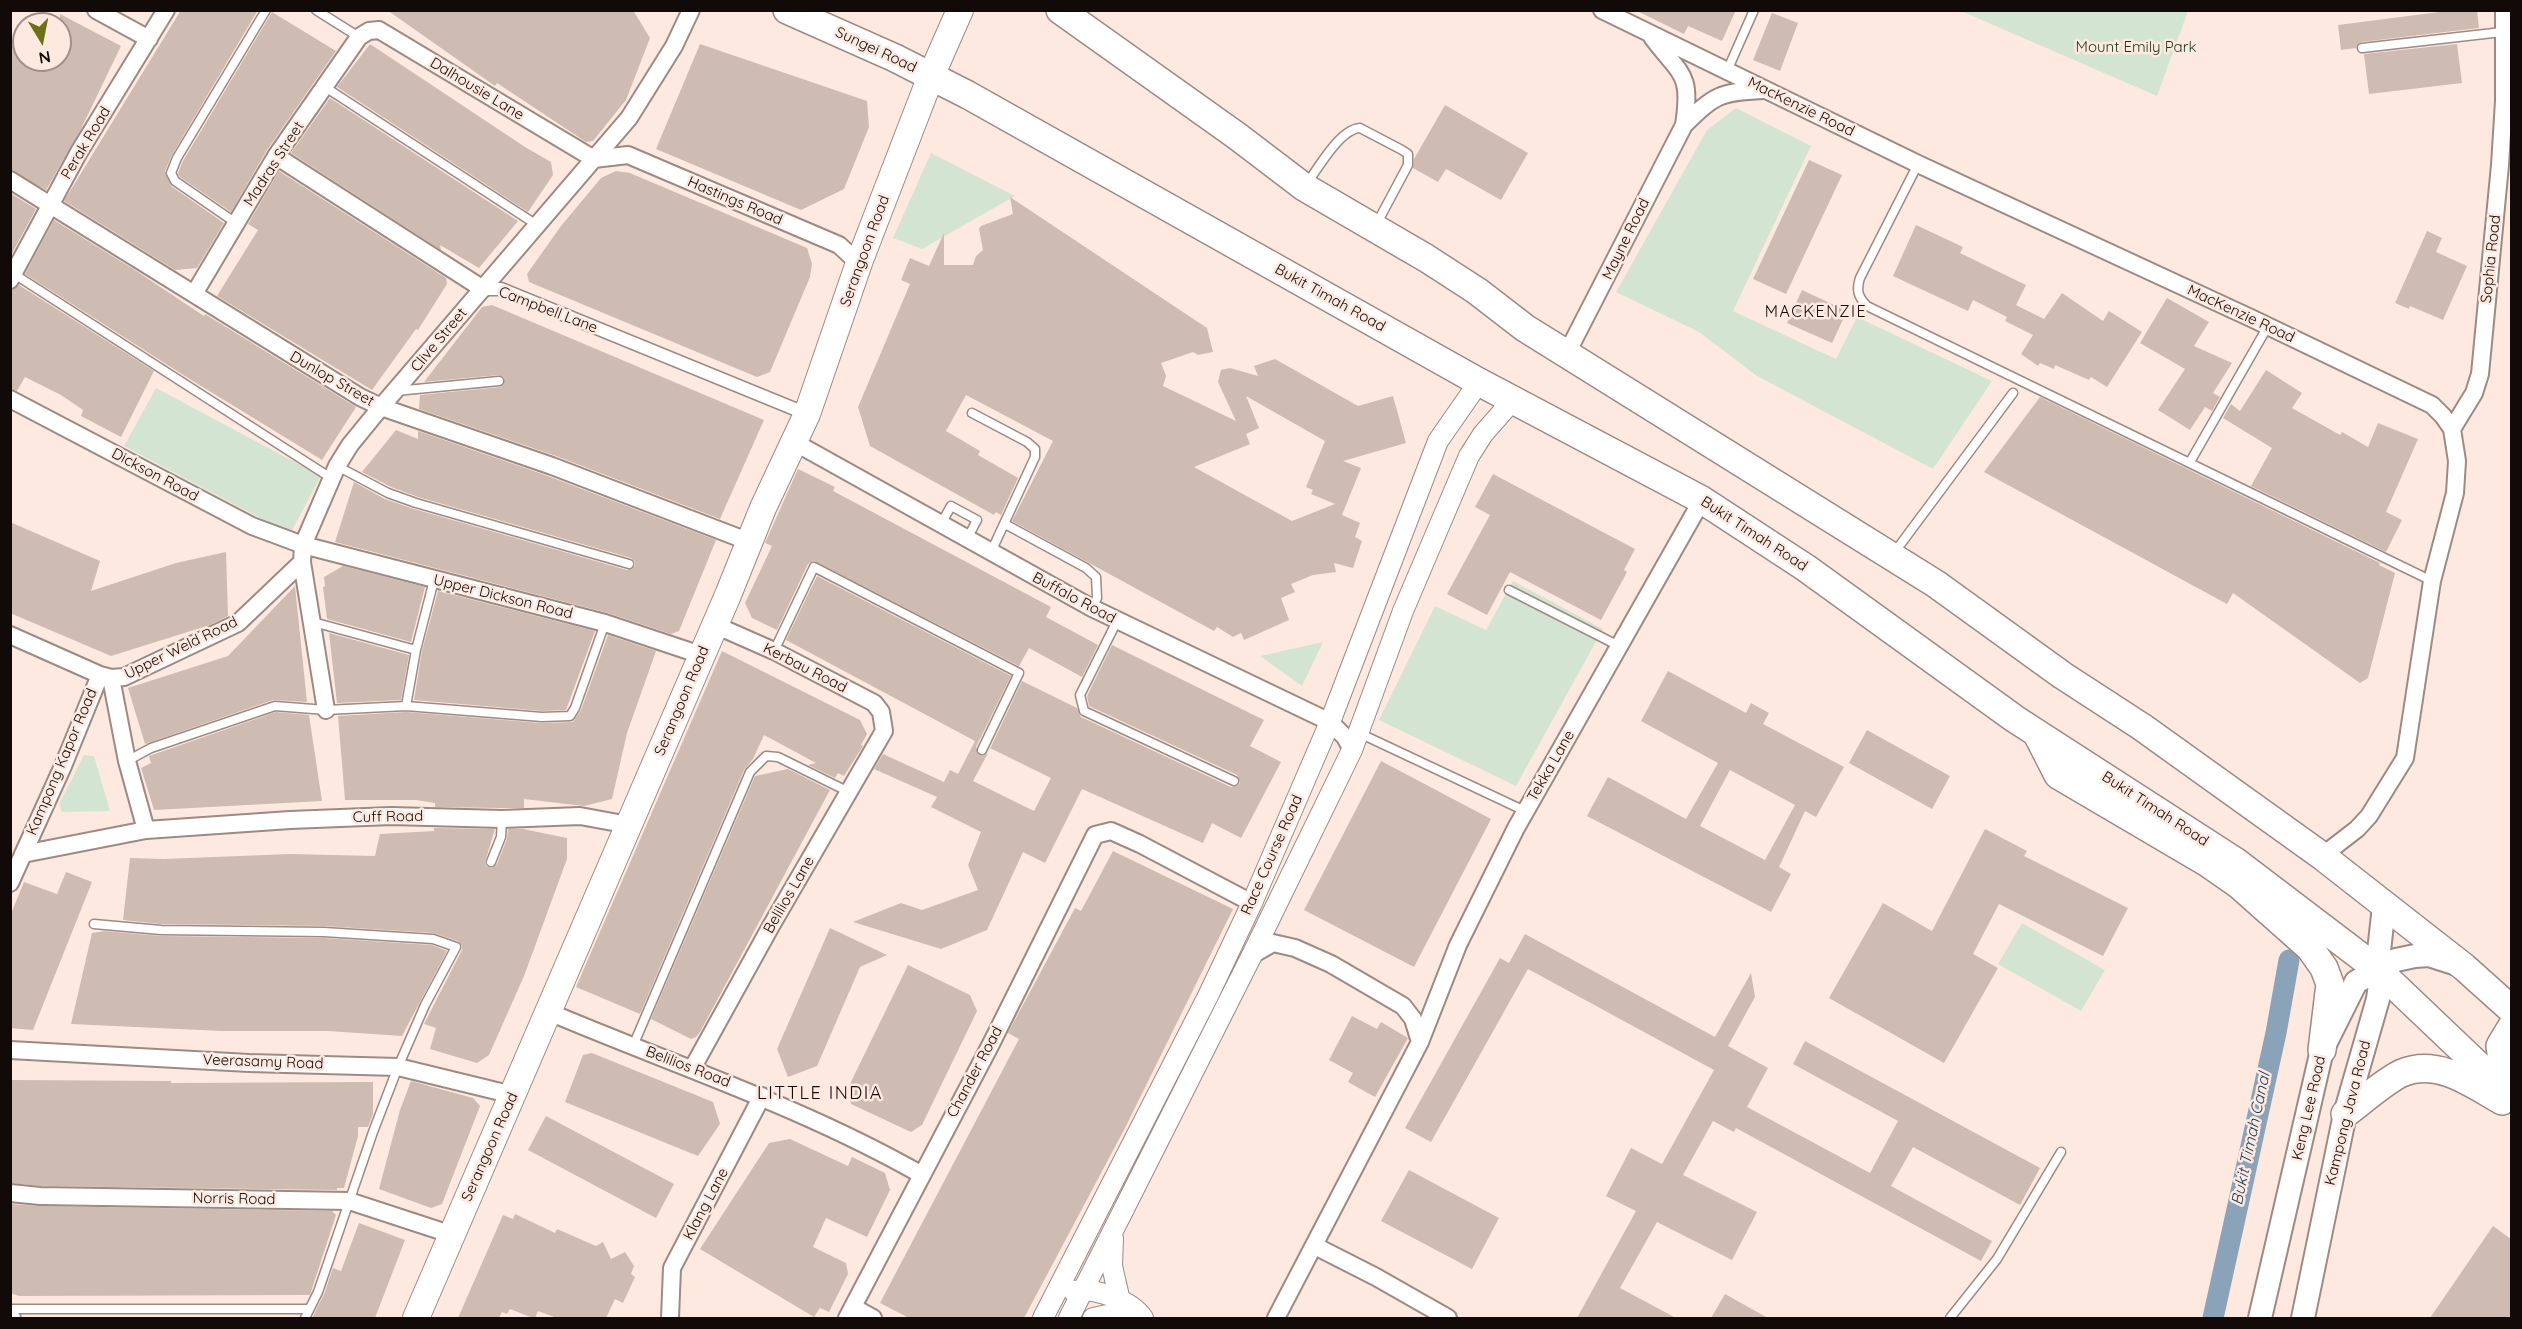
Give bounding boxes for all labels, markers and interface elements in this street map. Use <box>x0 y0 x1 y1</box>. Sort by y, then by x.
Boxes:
north arrow <box>12 12 72 72</box>
street label: Sungei Road <box>832 23 920 77</box>
park label: Mount Emily Park <box>2076 38 2196 56</box>
text: N <box>37 47 52 69</box>
street label: Dalhousie Lane <box>427 54 527 124</box>
street label: MacKenzie Road <box>1745 73 1857 141</box>
street label: Perak Road <box>57 104 115 182</box>
street label: Madras Street <box>240 118 308 210</box>
street label: Hastings Road <box>685 173 785 229</box>
street label: Serangoon Road <box>836 193 894 309</box>
street label: Mayne Road <box>1599 195 1653 283</box>
street label: Sophia Road <box>2477 214 2505 304</box>
street label: Bukit Timah Road <box>1272 260 1388 336</box>
street label: MacKenzie Road <box>2184 281 2298 347</box>
street label: Campbell Lane <box>496 283 600 337</box>
district label: MACKENZIE <box>1765 302 1867 322</box>
street label: Clive Street <box>407 304 471 376</box>
street label: Dunlop Street <box>287 348 377 410</box>
street label: Dickson Road <box>108 445 202 505</box>
street label: Bukit Timah Road <box>1697 493 1811 575</box>
street label: Buffalo Road <box>1029 568 1119 628</box>
street label: Upper Dickson Road <box>431 571 575 623</box>
street label: Upper Weld Road <box>121 613 241 683</box>
street label: Kerbau Road <box>760 639 850 697</box>
street label: Serangoon Road <box>651 643 713 759</box>
street label: Kampong Kapor Road <box>23 686 101 838</box>
street label: Tekka Lane <box>1523 727 1579 805</box>
street label: Bukit Timah Road <box>2098 768 2212 850</box>
street label: Race Course Road <box>1237 792 1307 918</box>
street label: Cuff Road <box>353 807 423 827</box>
street label: Belilios Lane <box>760 853 818 937</box>
street label: Chander Road <box>943 1023 1007 1121</box>
street label: Kampong Java Road <box>2321 1039 2375 1187</box>
street label: Belilios Road <box>643 1043 733 1091</box>
street label: Veerasamy Road <box>202 1051 324 1073</box>
street label: Keng Lee Road <box>2288 1054 2330 1162</box>
water label: Bukit Timah Canal <box>2228 1071 2274 1207</box>
district label: LITTLE INDIA <box>757 1083 883 1105</box>
street label: Serangoon Road <box>458 1090 522 1204</box>
street label: Klang Lane <box>680 1165 732 1243</box>
street label: Norris Road <box>192 1189 276 1209</box>

